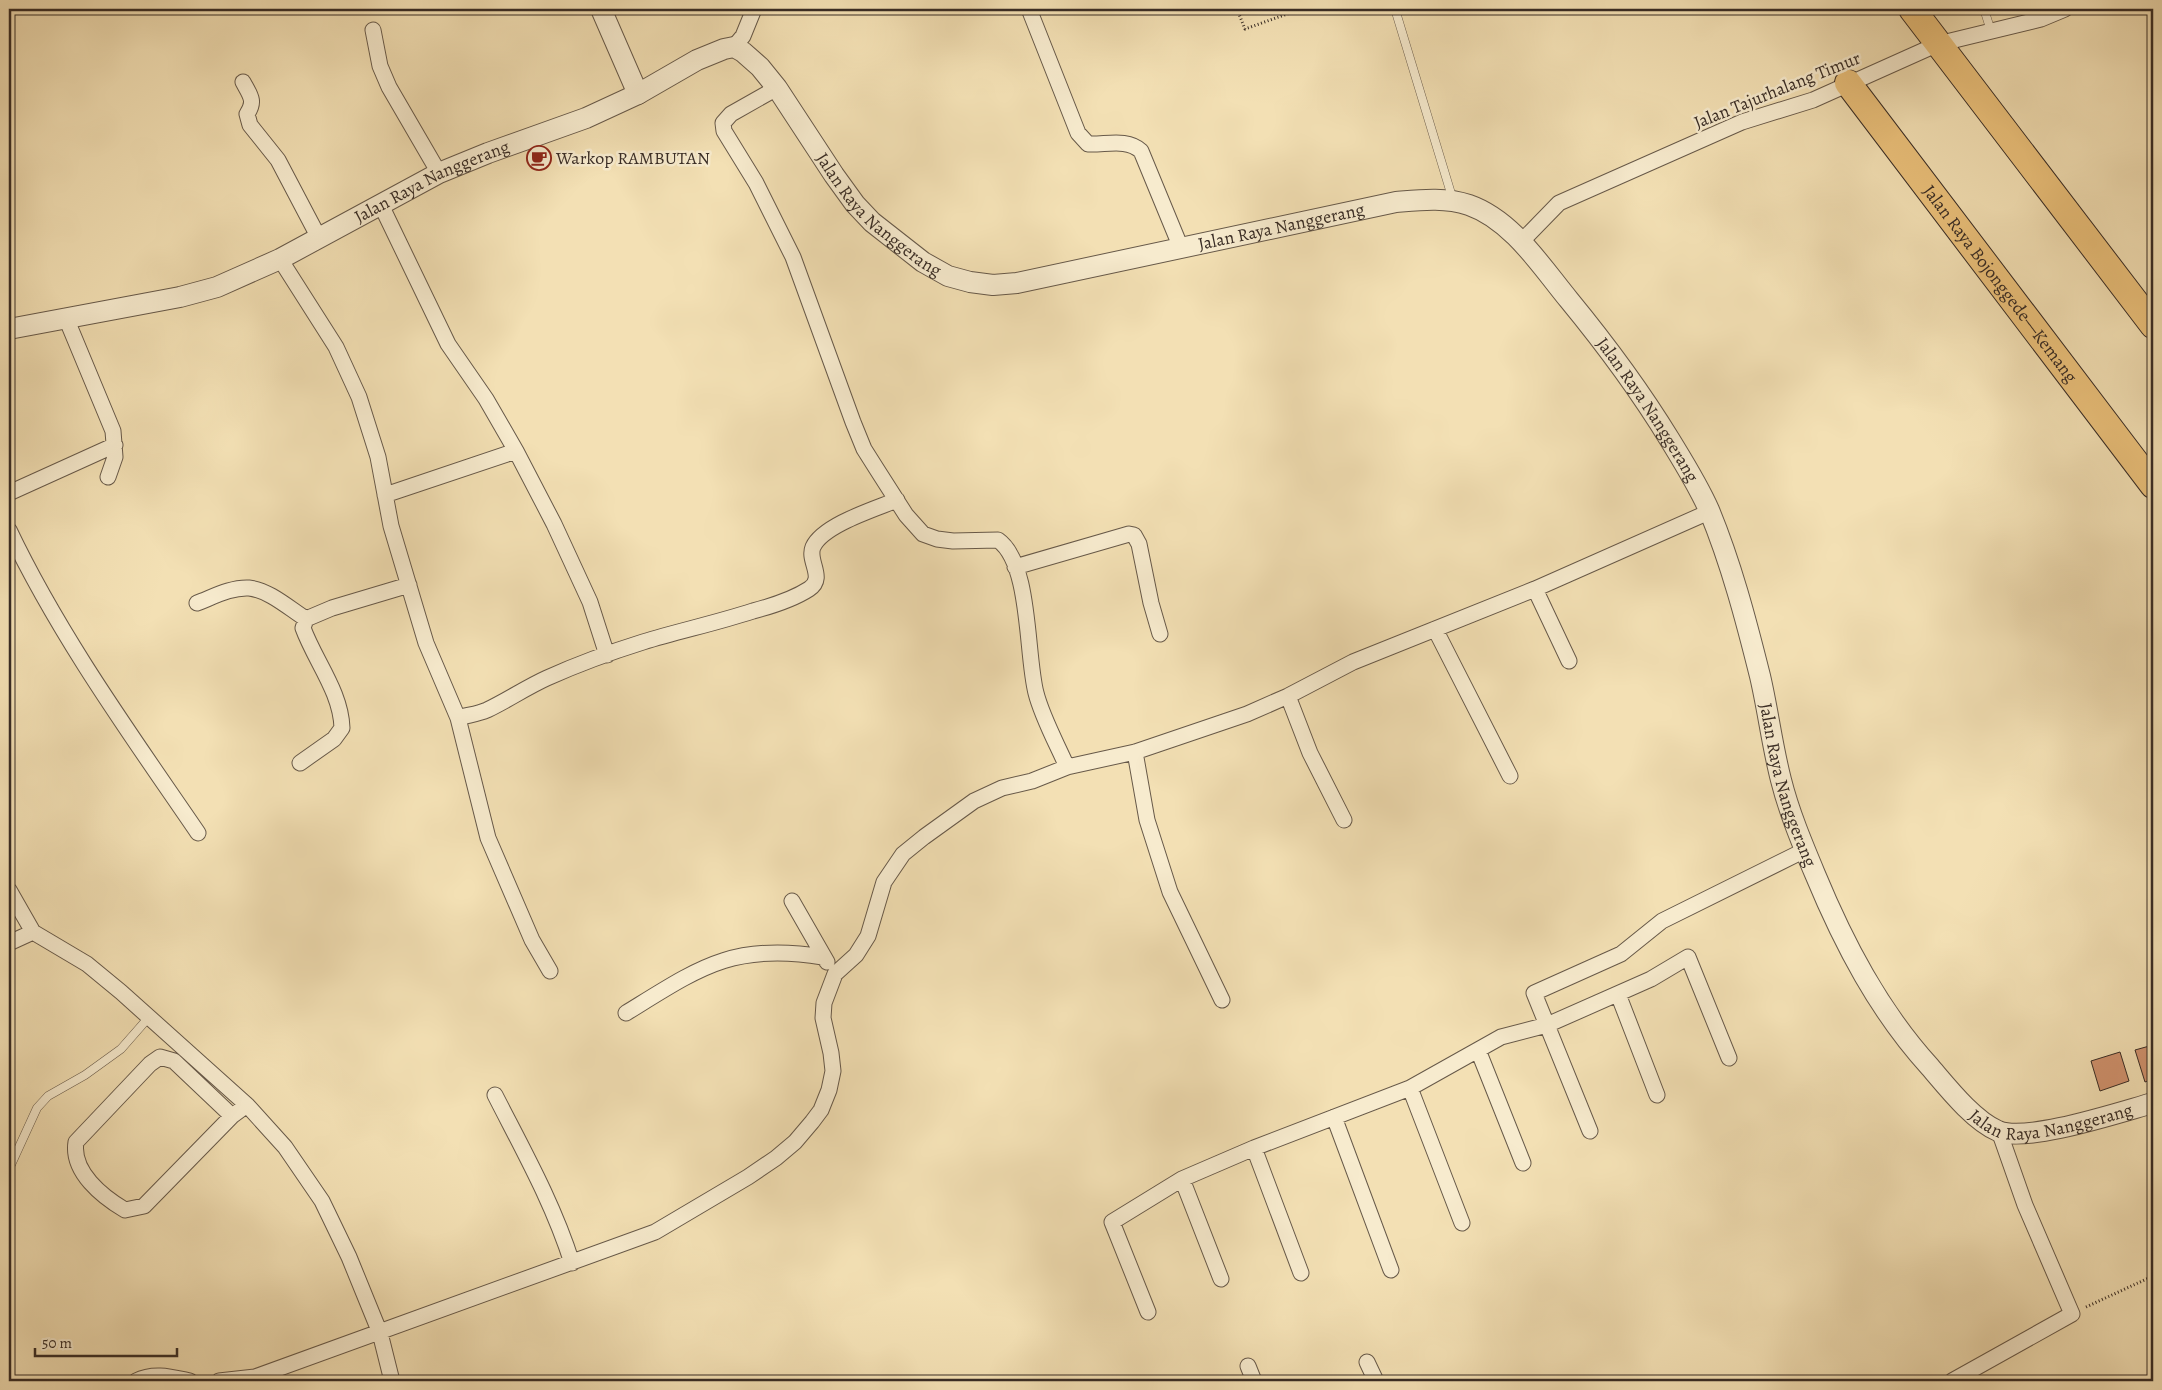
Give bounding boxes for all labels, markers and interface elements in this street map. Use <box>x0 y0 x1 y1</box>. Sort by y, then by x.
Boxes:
street label: Jalan Tajurhalang Timur <box>1690 46 1864 134</box>
street label: Jalan Raya Nanggerang <box>350 134 513 229</box>
cafe icon: Warkop RAMBUTAN <box>526 145 552 171</box>
place label: Warkop RAMBUTAN <box>555 146 710 170</box>
street label: Jalan Raya Nanggerang <box>811 148 946 282</box>
street label: Jalan Raya Bojonggede—Kemang <box>1918 180 2083 388</box>
street label: Jalan Raya Nanggerang <box>1196 197 1367 256</box>
street label: Jalan Raya Nanggerang <box>1591 332 1705 486</box>
street label: Jalan Raya Nanggerang <box>1754 701 1823 870</box>
street label: Jalan Raya Nanggerang <box>1968 1095 2138 1117</box>
text: Jalan Raya Nanggerang <box>1964 1098 2135 1146</box>
scale bar <box>35 1325 178 1357</box>
text: 50 m <box>42 1333 72 1353</box>

